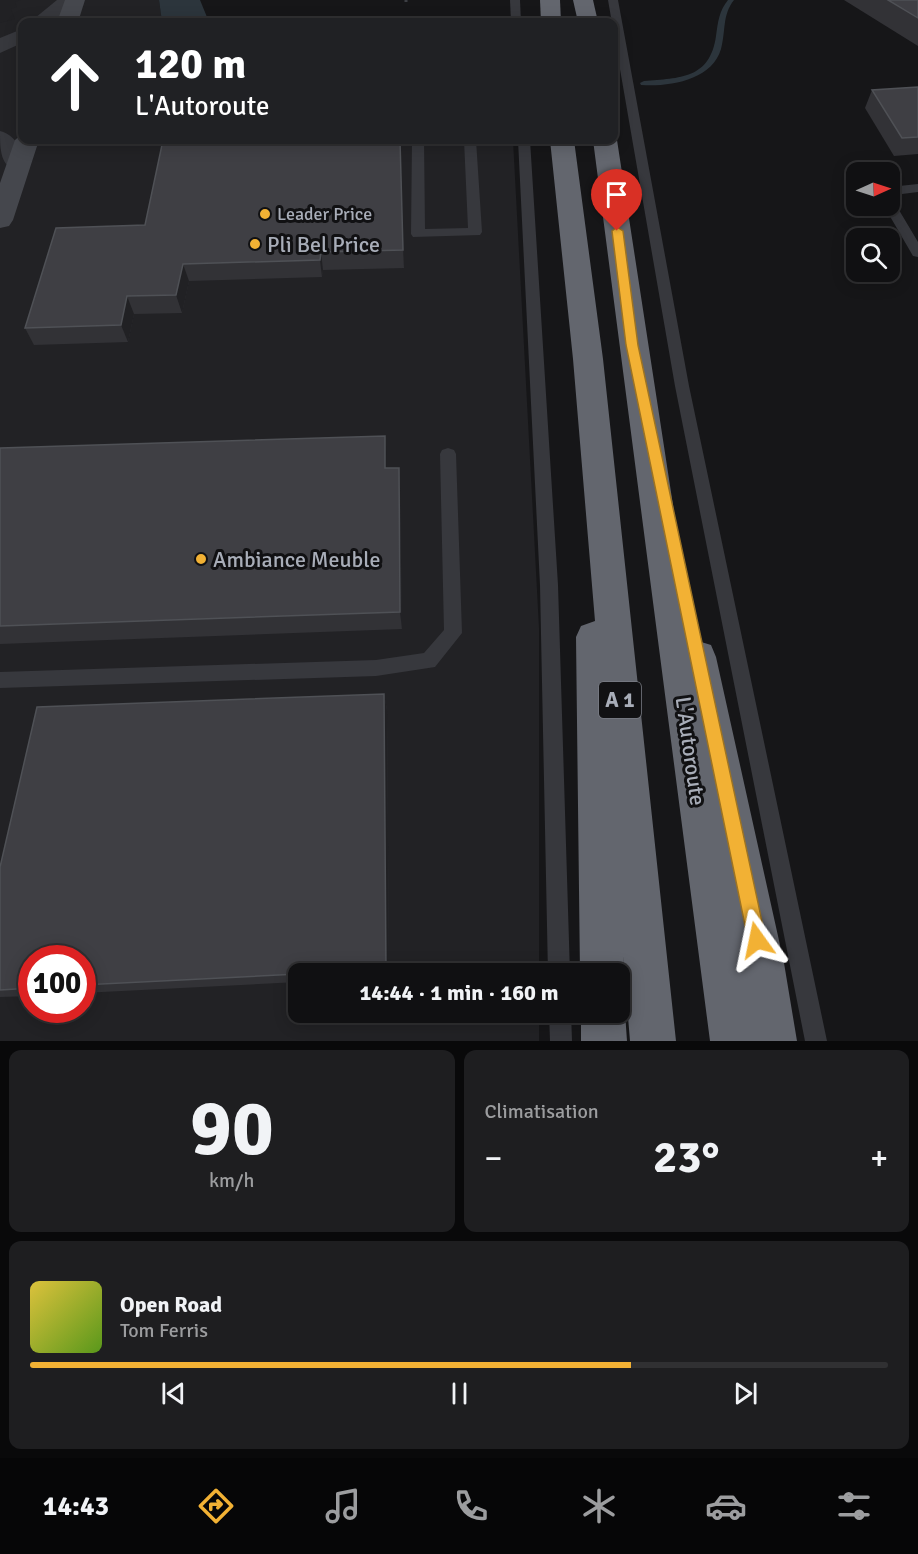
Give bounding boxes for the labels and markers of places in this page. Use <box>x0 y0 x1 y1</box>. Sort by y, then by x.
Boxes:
pin <box>591 169 642 231</box>
place label: Leader Price <box>277 203 372 225</box>
marker: Leader Price <box>258 207 272 221</box>
place label: Pli Bel Price <box>267 231 380 258</box>
marker: Pli Bel Price <box>248 237 262 251</box>
place label: Ambiance Meuble <box>213 546 380 573</box>
marker: Ambiance Meuble <box>194 552 208 566</box>

